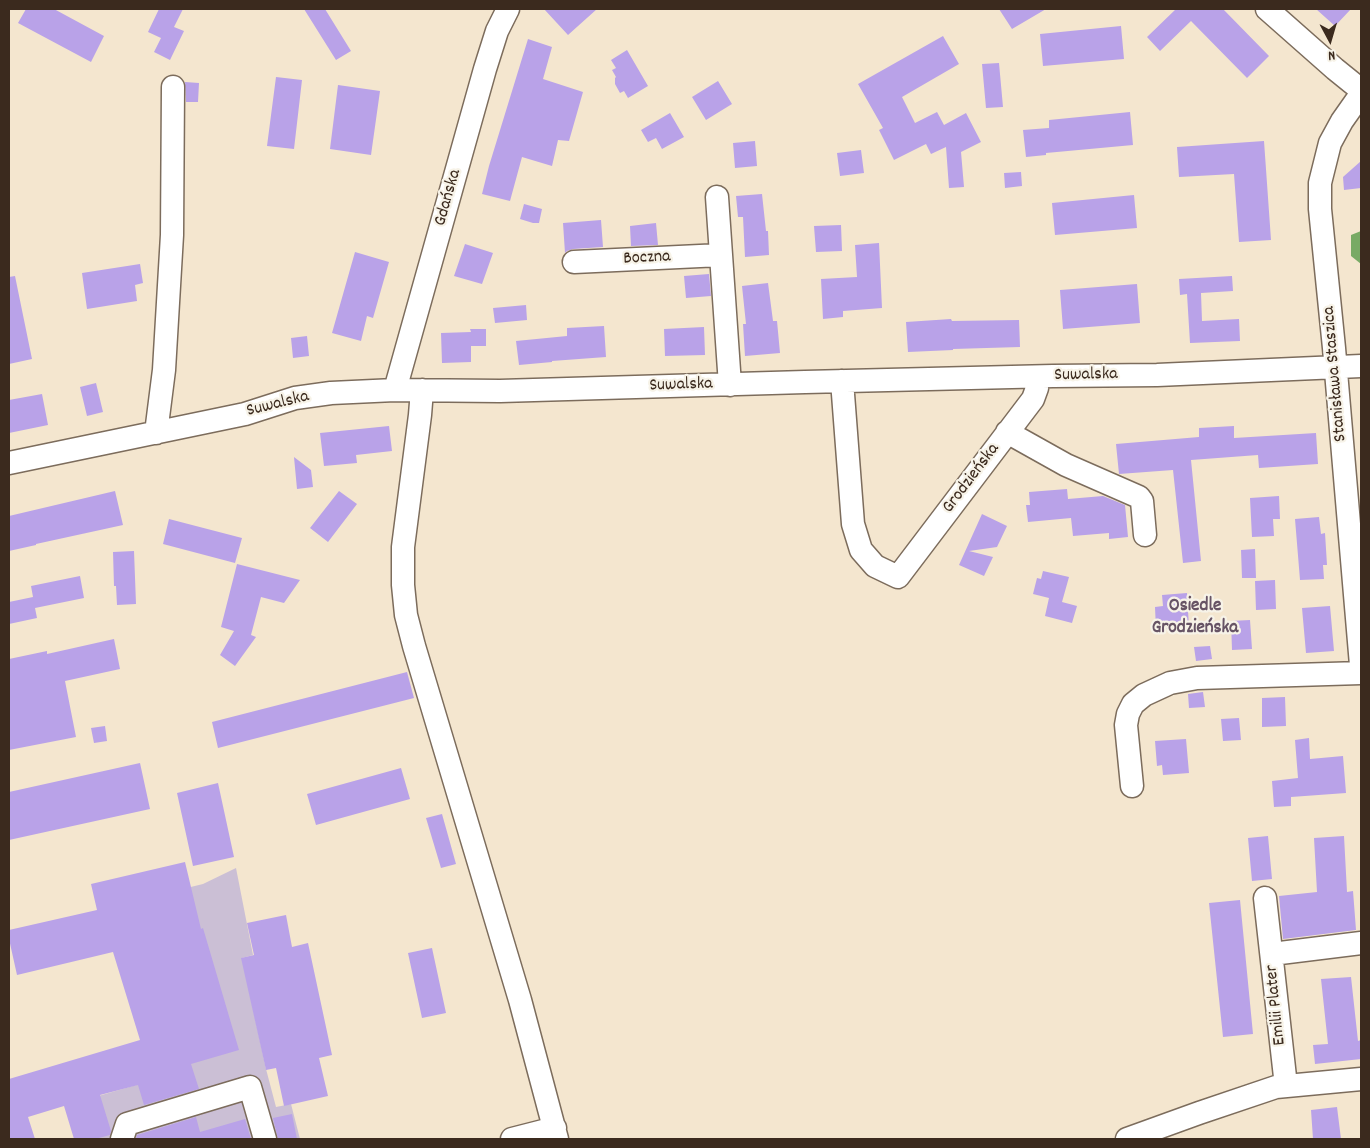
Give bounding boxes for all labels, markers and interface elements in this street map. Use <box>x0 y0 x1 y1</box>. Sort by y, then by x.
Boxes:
north arrow <box>1305 15 1355 65</box>
text: N <box>1327 45 1336 65</box>
street label: Gdańska <box>431 167 467 229</box>
street label: Boczna <box>623 247 671 271</box>
street label: Stanisława Staszica <box>1319 305 1353 443</box>
street label: Suwalska <box>1054 365 1118 387</box>
street label: Suwalska <box>649 374 713 398</box>
street label: Suwalska <box>245 387 311 423</box>
street label: Grodzieńska <box>939 440 1005 518</box>
district label: Osiedle Grodzieńska <box>1152 596 1238 640</box>
street label: Emilii Plater <box>1262 964 1292 1046</box>

